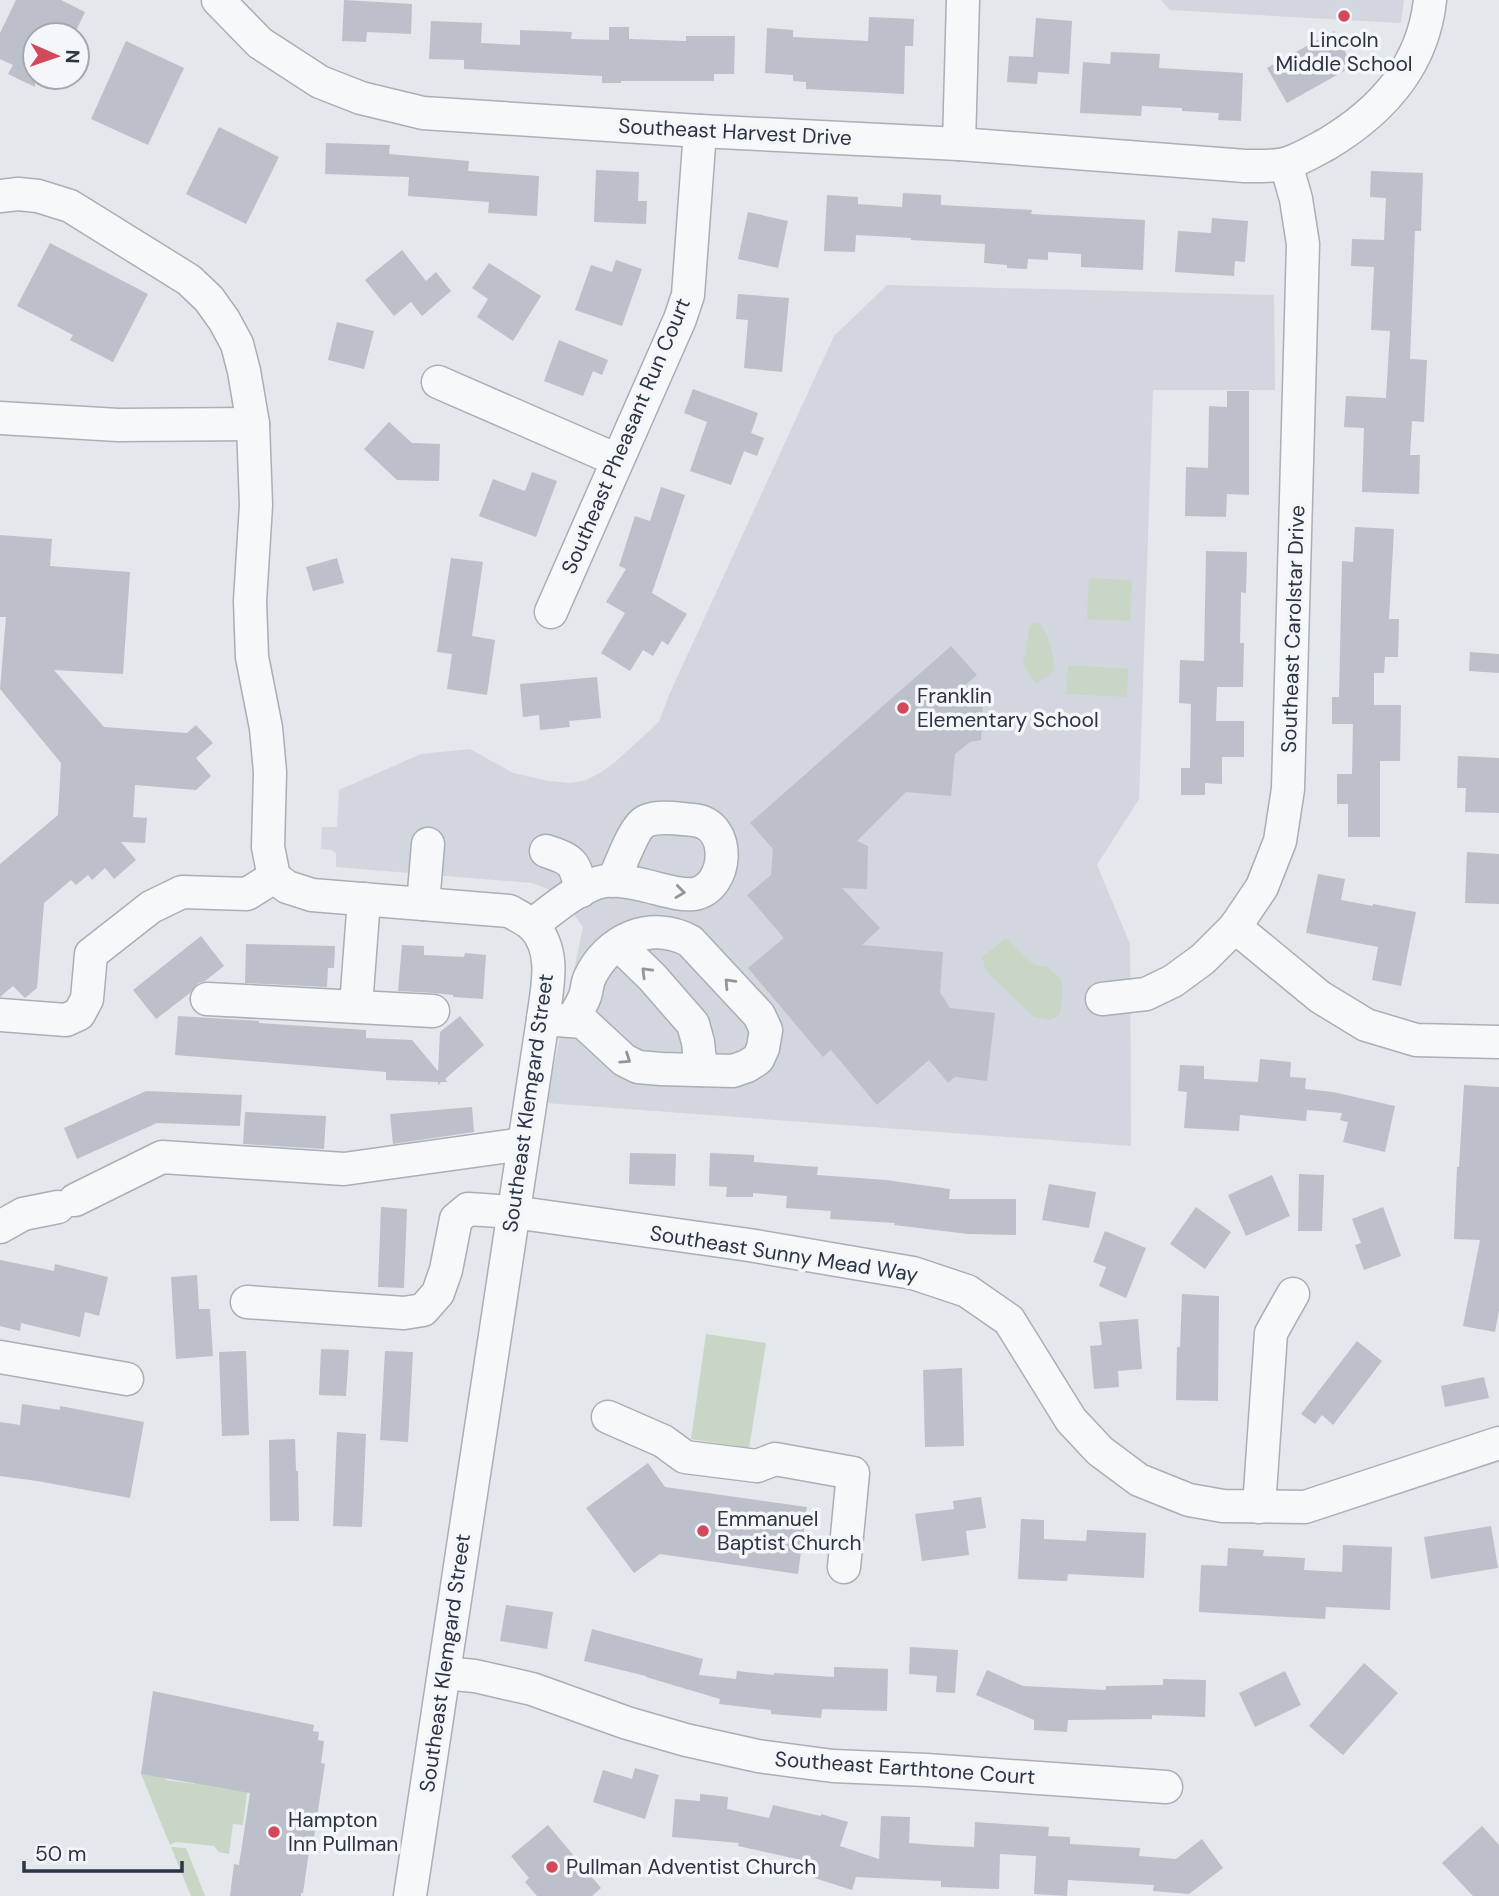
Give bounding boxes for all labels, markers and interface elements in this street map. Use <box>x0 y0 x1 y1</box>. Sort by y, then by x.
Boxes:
marker: Lincoln Middle School <box>1336 8 1352 24</box>
north arrow <box>21 21 91 91</box>
place label: Lincoln Middle School <box>1275 26 1413 78</box>
text: N <box>60 49 85 64</box>
street label: Southeast Harvest Drive <box>618 112 853 152</box>
street label: Southeast Pheasant Run Court <box>555 294 697 578</box>
street label: Southeast Carolstar Drive <box>1275 505 1311 753</box>
place label: Franklin Elementary School <box>917 682 1099 734</box>
marker: Franklin Elementary School <box>895 700 911 716</box>
one-way arrow <box>675 884 686 899</box>
one-way arrow <box>641 967 654 980</box>
street label: Southeast Klemgard Street <box>496 972 560 1234</box>
one-way arrow <box>725 978 738 991</box>
one-way arrow <box>618 1051 631 1063</box>
street label: Southeast Sunny Mead Way <box>648 1219 921 1289</box>
place label: Emmanuel Baptist Church <box>717 1505 862 1557</box>
marker: Emmanuel Baptist Church <box>695 1523 711 1539</box>
street label: Southeast Klemgard Street <box>413 1532 477 1794</box>
street label: Southeast Earthtone Court <box>774 1745 1036 1791</box>
place label: Hampton Inn Pullman <box>288 1806 398 1858</box>
marker: Hampton Inn Pullman <box>266 1824 282 1840</box>
scale bar <box>24 1829 182 1873</box>
text: 50 m <box>35 1840 86 1868</box>
place label: Pullman Adventist Church <box>566 1853 816 1881</box>
marker: Pullman Adventist Church <box>544 1859 560 1875</box>

